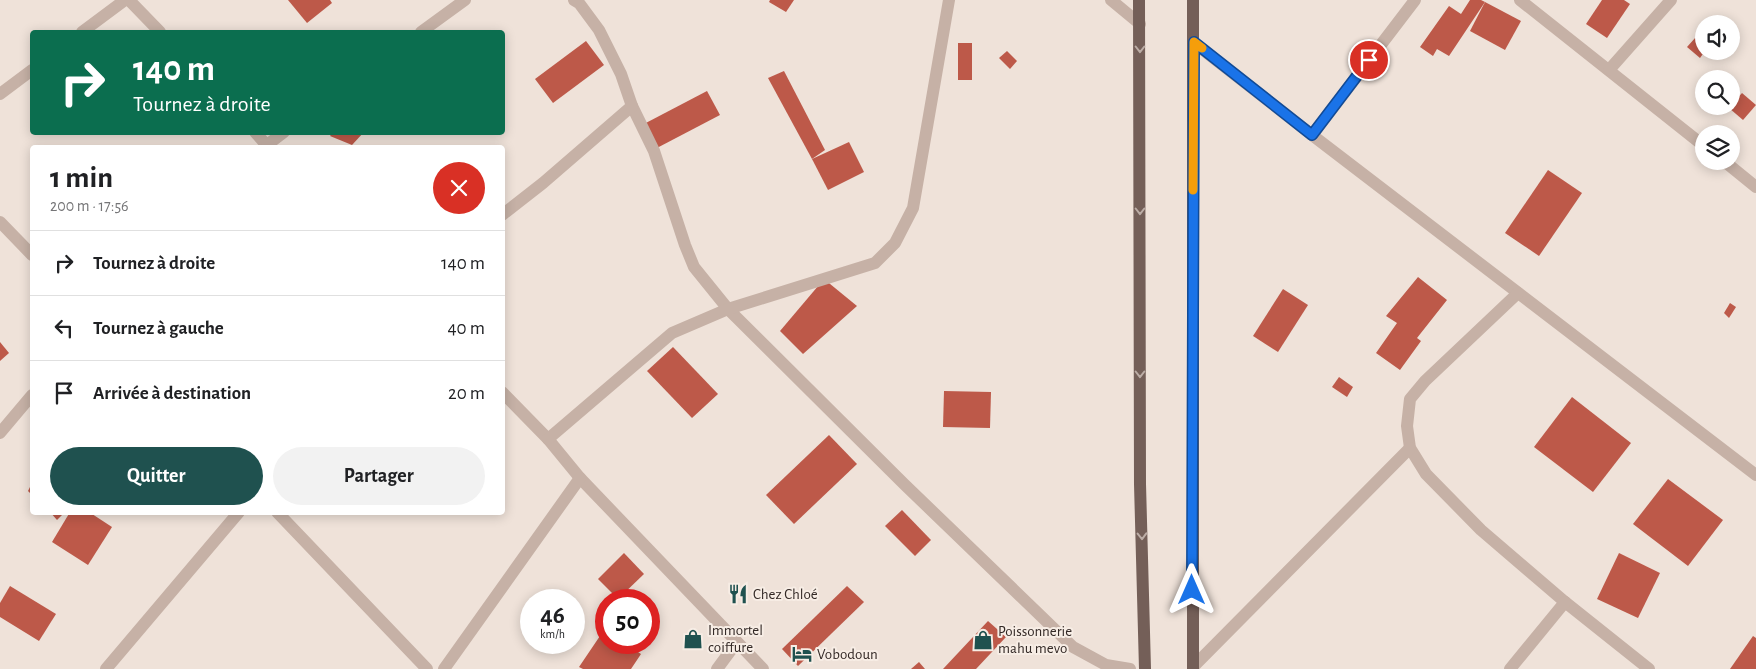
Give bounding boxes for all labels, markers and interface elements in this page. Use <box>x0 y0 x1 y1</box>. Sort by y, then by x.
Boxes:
map controls <box>1695 15 1740 170</box>
button: sound <box>1695 15 1740 60</box>
pin <box>1348 39 1390 81</box>
one-way arrow <box>1135 45 1145 53</box>
icon: arrive <box>1355 46 1383 74</box>
icon: right <box>50 50 115 115</box>
text: 140 m <box>133 52 215 87</box>
button: search <box>1695 70 1740 115</box>
text: Tournez à droite <box>133 93 271 115</box>
button: layers <box>1695 125 1740 170</box>
button: close <box>433 162 485 214</box>
text: 1 min <box>50 163 113 193</box>
text: 200 m · 17:56 <box>50 198 129 214</box>
one-way arrow <box>1135 208 1145 215</box>
icon: right <box>50 249 78 277</box>
text: Tournez à droite <box>93 254 215 273</box>
text: 140 m <box>441 254 485 273</box>
icon: left <box>50 314 78 342</box>
text: Tournez à gauche <box>93 319 224 338</box>
text: 40 m <box>447 319 485 338</box>
one-way arrow <box>1135 370 1145 378</box>
icon: arrive <box>50 379 78 407</box>
text: Arrivée à destination <box>93 384 251 403</box>
text: 20 m <box>448 384 485 403</box>
button: Quitter <box>50 447 263 505</box>
button: Partager <box>273 447 485 505</box>
one-way arrow <box>1136 532 1147 540</box>
position arrow <box>1165 563 1217 615</box>
restaurant icon: Chez Chloé <box>727 583 749 605</box>
place label: Chez Chloé <box>753 587 818 602</box>
speed limit sign: 50 <box>595 589 660 654</box>
text: 46 <box>540 603 565 628</box>
place label: Immortel coiffure <box>708 623 763 655</box>
place label: Poissonnerie mahu mevo <box>998 624 1072 656</box>
text: km/h <box>540 628 565 640</box>
shop icon: Immortel coiffure <box>682 628 704 650</box>
shop icon: Poissonnerie mahu mevo <box>972 629 994 651</box>
hotel icon: Vobodoun <box>791 643 813 665</box>
place label: Vobodoun <box>817 647 878 662</box>

